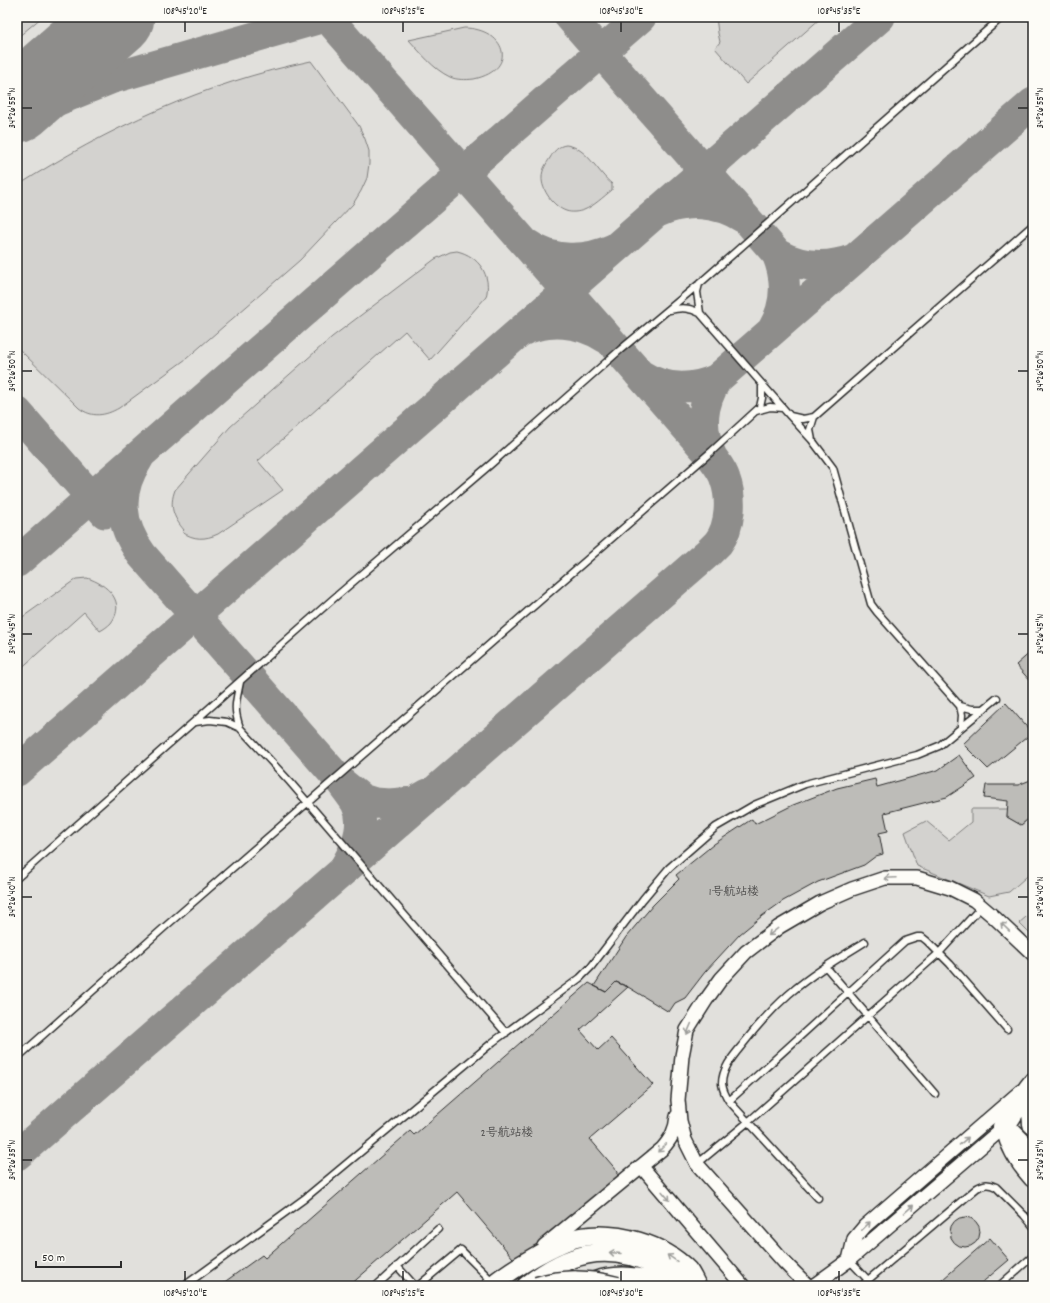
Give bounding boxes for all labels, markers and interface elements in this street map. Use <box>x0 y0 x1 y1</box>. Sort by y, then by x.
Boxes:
text: 108°45'20"E <box>163 5 207 19</box>
text: 108°45'25"E <box>382 5 425 19</box>
text: 108°45'30"E <box>599 5 643 19</box>
text: 108°45'35"E <box>818 5 861 19</box>
text: 34°26'55"N <box>6 88 20 128</box>
text: 34°26'55"N <box>1034 88 1048 128</box>
text: 34°26'50"N <box>6 350 20 392</box>
text: 34°26'50"N <box>1034 350 1048 392</box>
text: 34°26'45"N <box>6 614 20 654</box>
text: 34°26'45"N <box>1034 614 1048 654</box>
one-way arrow <box>884 875 897 882</box>
text: 34°26'40"N <box>6 876 20 918</box>
text: 34°26'40"N <box>1034 876 1048 918</box>
house number: 1号航站楼 <box>709 884 759 901</box>
one-way arrow <box>1000 922 1010 932</box>
one-way arrow <box>767 928 778 936</box>
one-way arrow <box>684 1023 692 1035</box>
house number: 2号航站楼 <box>480 1125 534 1142</box>
one-way arrow <box>958 1136 969 1145</box>
text: 34°26'35"N <box>6 1140 20 1180</box>
text: 34°26'35"N <box>1034 1140 1048 1180</box>
one-way arrow <box>657 1144 667 1153</box>
one-way arrow <box>662 1191 671 1201</box>
one-way arrow <box>903 1204 914 1213</box>
one-way arrow <box>861 1221 871 1231</box>
scale bar <box>36 1243 121 1269</box>
one-way arrow <box>609 1249 622 1257</box>
text: 50 m <box>42 1250 65 1267</box>
one-way arrow <box>666 1253 677 1262</box>
text: 108°45'20"E <box>163 1287 207 1301</box>
text: 108°45'25"E <box>382 1287 425 1301</box>
text: 108°45'30"E <box>599 1287 643 1301</box>
text: 108°45'35"E <box>818 1287 861 1301</box>

